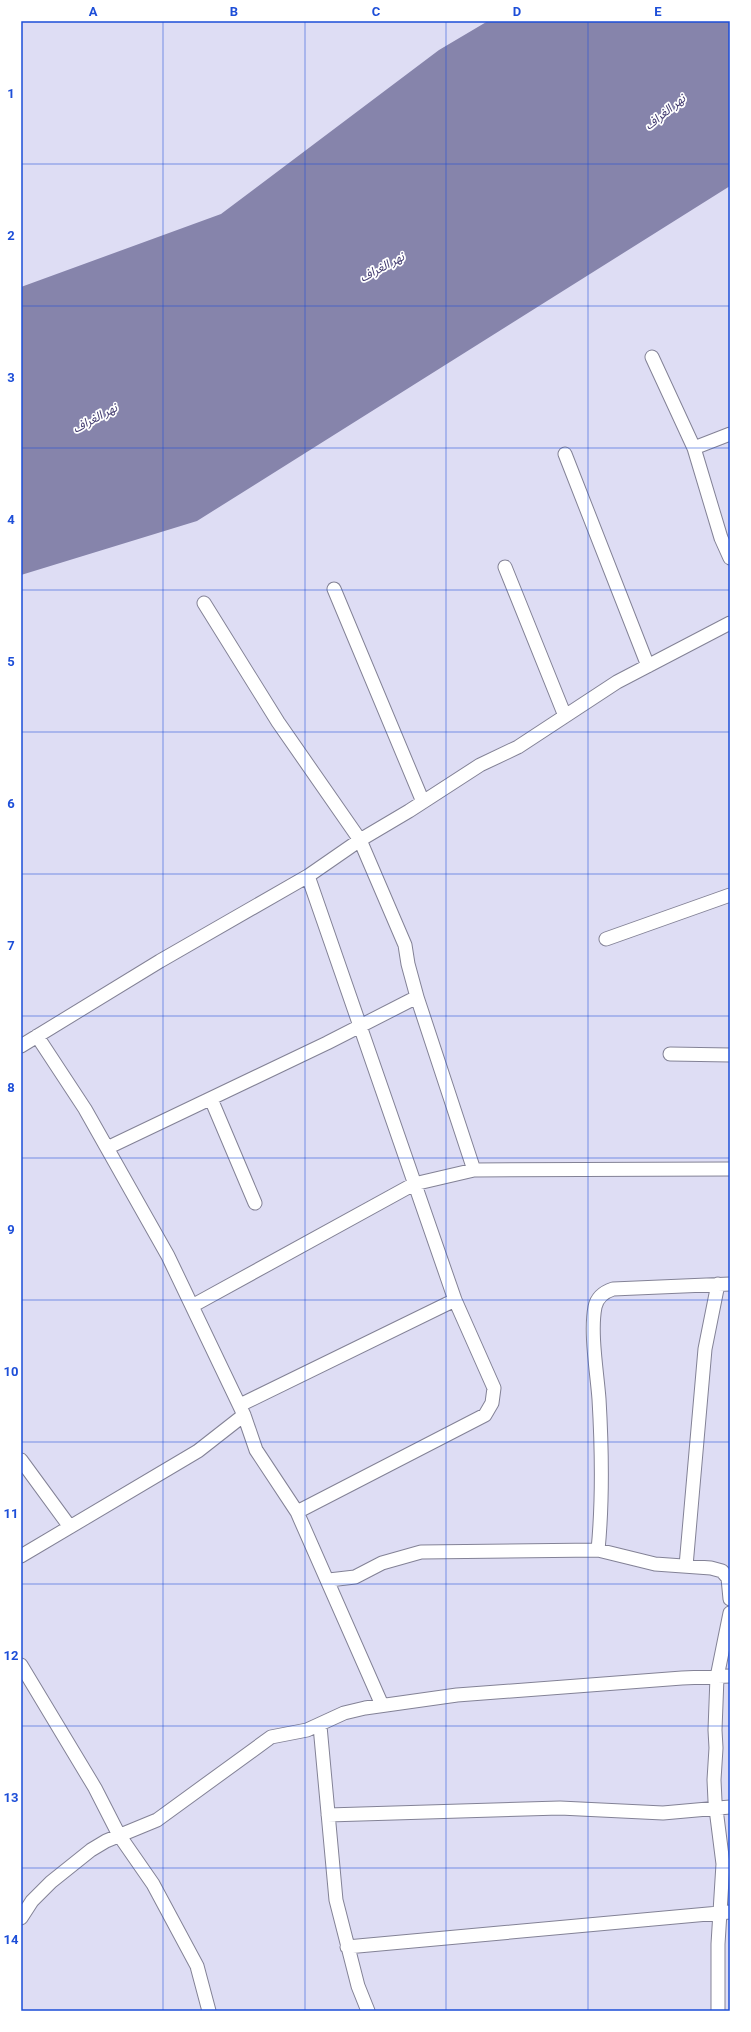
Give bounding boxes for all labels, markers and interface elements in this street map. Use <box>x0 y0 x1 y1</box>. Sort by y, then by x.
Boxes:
text: A <box>89 4 98 19</box>
text: B <box>230 4 238 19</box>
text: C <box>372 4 381 19</box>
text: D <box>513 4 521 19</box>
text: E <box>654 4 662 19</box>
text: 1 <box>7 86 15 101</box>
water label: نهر الغراف <box>642 90 689 133</box>
text: 2 <box>7 228 15 243</box>
water label: نهر الغراف <box>357 249 408 285</box>
text: 3 <box>7 370 15 385</box>
water label: نهر الغراف <box>70 400 121 436</box>
text: 4 <box>7 512 15 527</box>
text: 5 <box>7 654 15 669</box>
text: 6 <box>7 796 15 811</box>
text: 7 <box>7 938 15 953</box>
text: 8 <box>7 1080 15 1095</box>
text: 9 <box>7 1222 15 1237</box>
text: 10 <box>4 1364 18 1379</box>
text: 11 <box>4 1506 18 1521</box>
text: 12 <box>4 1648 18 1663</box>
text: 13 <box>4 1790 18 1805</box>
text: 14 <box>4 1932 19 1947</box>

